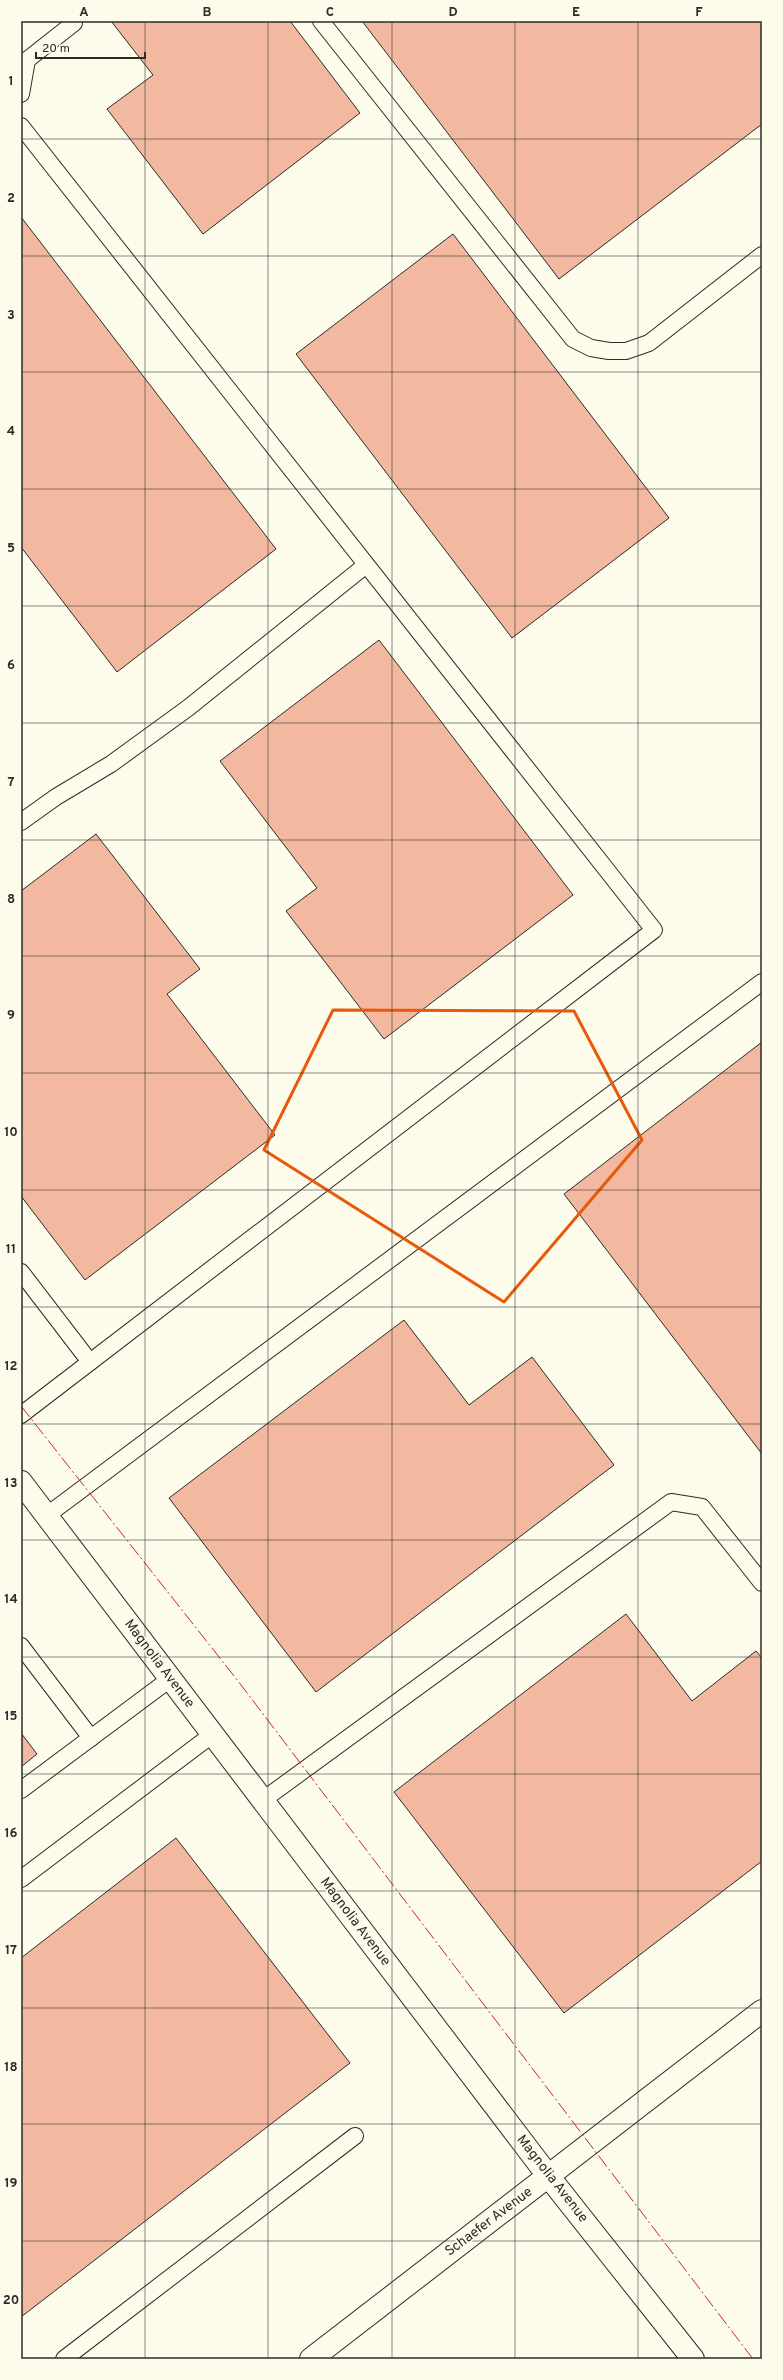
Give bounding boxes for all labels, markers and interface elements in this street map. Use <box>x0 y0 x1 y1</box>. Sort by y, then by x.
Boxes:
text: A <box>79 5 89 21</box>
text: B <box>203 5 212 21</box>
text: C <box>326 5 334 21</box>
text: D <box>448 5 458 21</box>
text: E <box>572 5 580 21</box>
text: F <box>695 5 703 21</box>
scale bar <box>36 34 145 60</box>
text: 20 m <box>42 41 70 57</box>
text: 1 <box>8 74 14 90</box>
text: 2 <box>7 191 15 207</box>
text: 3 <box>7 308 15 324</box>
text: 4 <box>7 424 15 440</box>
text: 5 <box>7 541 15 557</box>
text: 6 <box>7 658 15 674</box>
text: 7 <box>8 775 15 791</box>
text: 8 <box>7 892 15 908</box>
text: 9 <box>7 1008 15 1024</box>
text: 10 <box>4 1125 18 1141</box>
text: 11 <box>6 1242 16 1258</box>
text: 12 <box>4 1359 18 1375</box>
text: 13 <box>5 1476 18 1492</box>
text: 14 <box>4 1592 18 1608</box>
street label: Magnolia Avenue <box>120 1616 198 1712</box>
text: 15 <box>4 1709 18 1725</box>
text: 16 <box>4 1826 18 1842</box>
street label: Magnolia Avenue <box>316 1874 394 1970</box>
text: 17 <box>5 1943 17 1959</box>
text: 18 <box>4 2060 18 2076</box>
street label: Magnolia Avenue <box>513 2132 591 2226</box>
text: 19 <box>4 2176 18 2192</box>
street label: Schaefer Avenue <box>442 2184 536 2260</box>
text: 20 <box>3 2293 19 2309</box>

